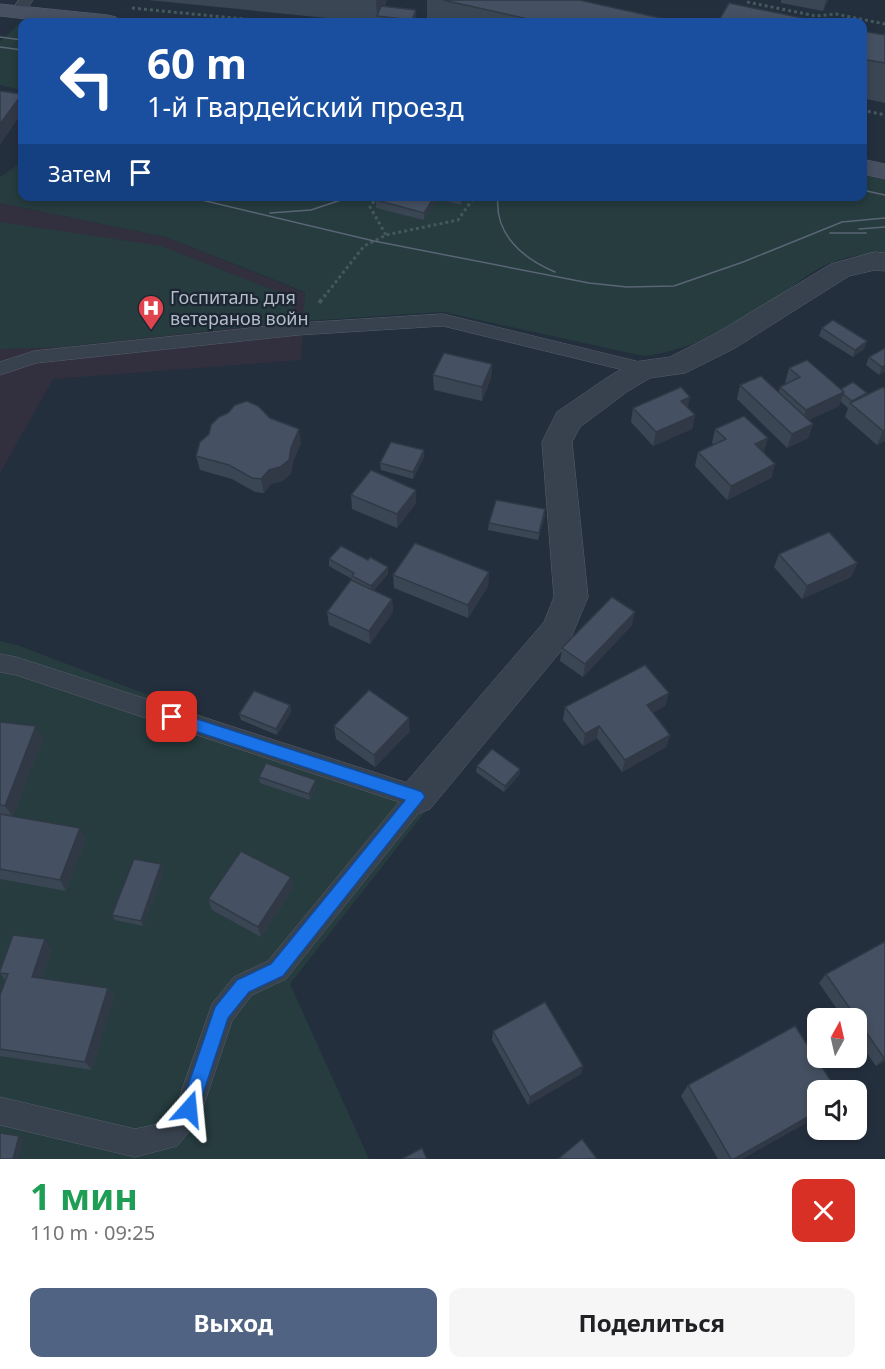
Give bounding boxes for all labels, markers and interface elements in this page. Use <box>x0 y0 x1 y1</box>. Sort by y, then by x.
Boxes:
text: 60 m <box>147 34 247 91</box>
icon: left <box>48 42 126 120</box>
text: 1-й Гвардейский проезд <box>147 88 464 125</box>
icon: arrive <box>124 156 157 189</box>
text: Затем <box>48 158 112 188</box>
place label: Госпиталь для ветеранов войн <box>170 285 309 330</box>
hospital icon: Госпиталь для ветеранов войн <box>136 293 166 331</box>
pin <box>146 691 197 742</box>
icon: arrive <box>155 700 188 733</box>
north arrow <box>807 1008 867 1068</box>
map controls <box>807 1008 867 1140</box>
position arrow <box>157 1077 221 1141</box>
button: sound <box>807 1080 867 1140</box>
text: 1 мин <box>30 1172 138 1221</box>
button: close <box>792 1179 855 1242</box>
text: 110 m · 09:25 <box>30 1219 155 1246</box>
button: Выход <box>30 1288 437 1357</box>
button: Поделиться <box>449 1288 855 1357</box>

